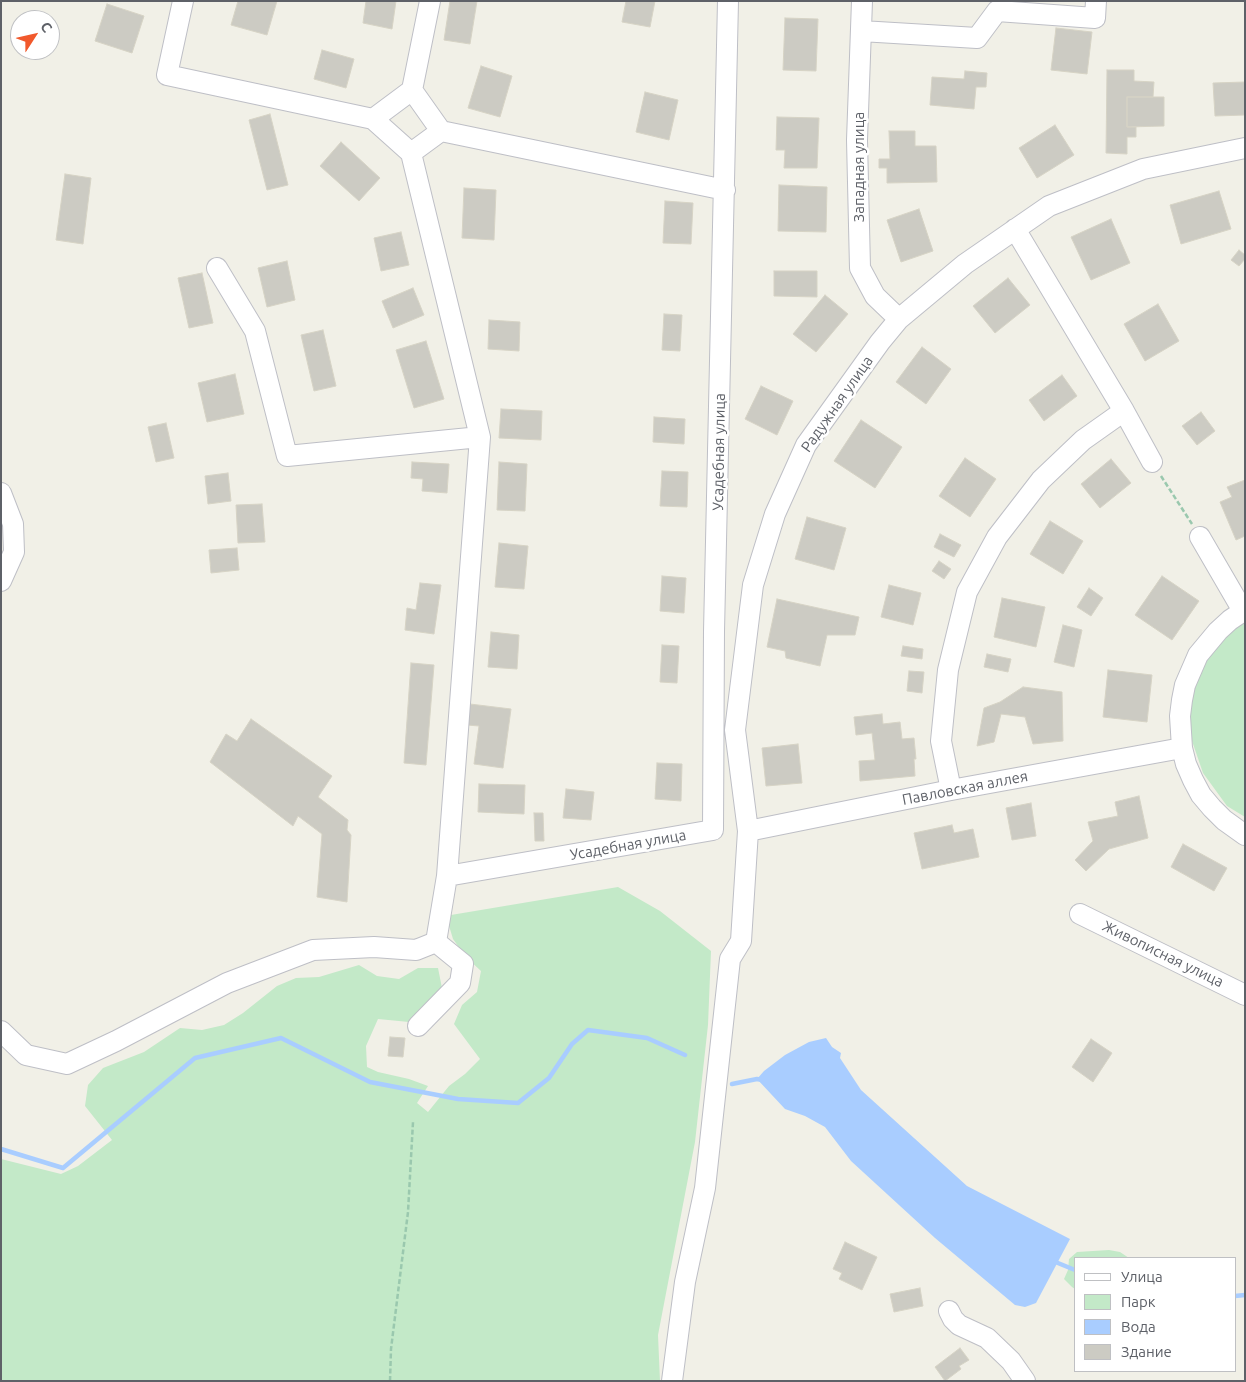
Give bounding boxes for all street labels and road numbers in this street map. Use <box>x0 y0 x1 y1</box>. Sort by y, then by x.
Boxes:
street label: Западная улица <box>850 112 868 222</box>
street label: Радужная улица <box>797 353 877 455</box>
street label: Усадебная улица <box>709 393 729 511</box>
street label: Павловская аллея <box>901 767 1029 809</box>
street label: Усадебная улица <box>569 826 687 864</box>
street label: Живописная улица <box>1100 917 1226 991</box>

